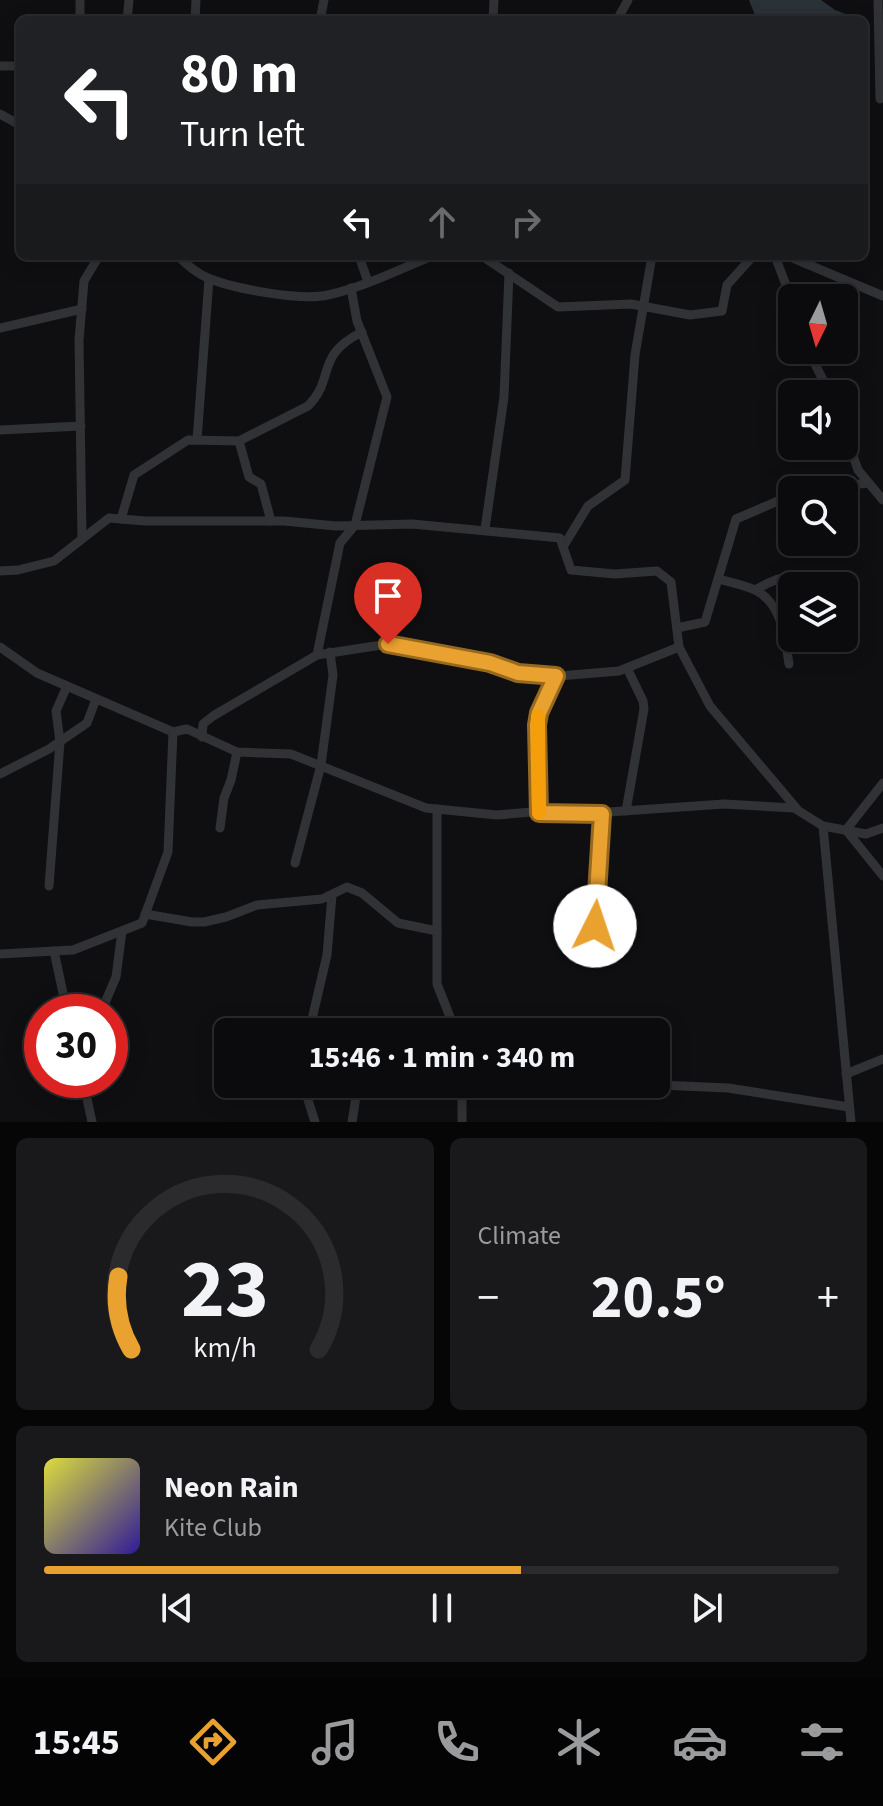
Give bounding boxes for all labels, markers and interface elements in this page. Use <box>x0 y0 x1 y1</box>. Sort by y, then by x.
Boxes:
text: 80 m <box>180 35 298 114</box>
icon: left <box>48 48 152 152</box>
text: Turn left <box>180 109 305 160</box>
icon: left <box>336 200 380 244</box>
icon: ahead <box>420 200 464 244</box>
icon: right <box>504 200 548 244</box>
north arrow <box>778 284 858 364</box>
map controls <box>778 284 858 652</box>
button: sound <box>778 380 858 460</box>
button: search <box>778 476 858 556</box>
pin <box>354 562 422 644</box>
button: layers <box>778 572 858 652</box>
icon: arrive <box>366 574 410 618</box>
position arrow <box>553 884 637 968</box>
speed limit sign: 30 <box>24 994 128 1098</box>
text: 15:46 · 1 min · 340 m <box>309 1036 575 1079</box>
text: Climate <box>478 1217 561 1254</box>
text: 23 <box>181 1231 269 1349</box>
text: 20.5° <box>591 1256 726 1341</box>
text: − <box>478 1267 499 1330</box>
text: + <box>817 1267 839 1330</box>
text: km/h <box>193 1328 256 1368</box>
text: Neon Rain <box>164 1466 299 1509</box>
text: Kite Club <box>164 1509 262 1546</box>
icon: previous <box>155 1586 199 1630</box>
icon: pause <box>420 1586 464 1630</box>
icon: next <box>685 1586 729 1630</box>
icon: directions <box>185 1714 241 1770</box>
icon: music <box>307 1714 363 1770</box>
icon: phone <box>429 1714 485 1770</box>
icon: climate <box>551 1714 607 1770</box>
icon: car <box>672 1714 728 1770</box>
icon: filters <box>794 1714 850 1770</box>
text: 15:45 <box>33 1717 120 1768</box>

